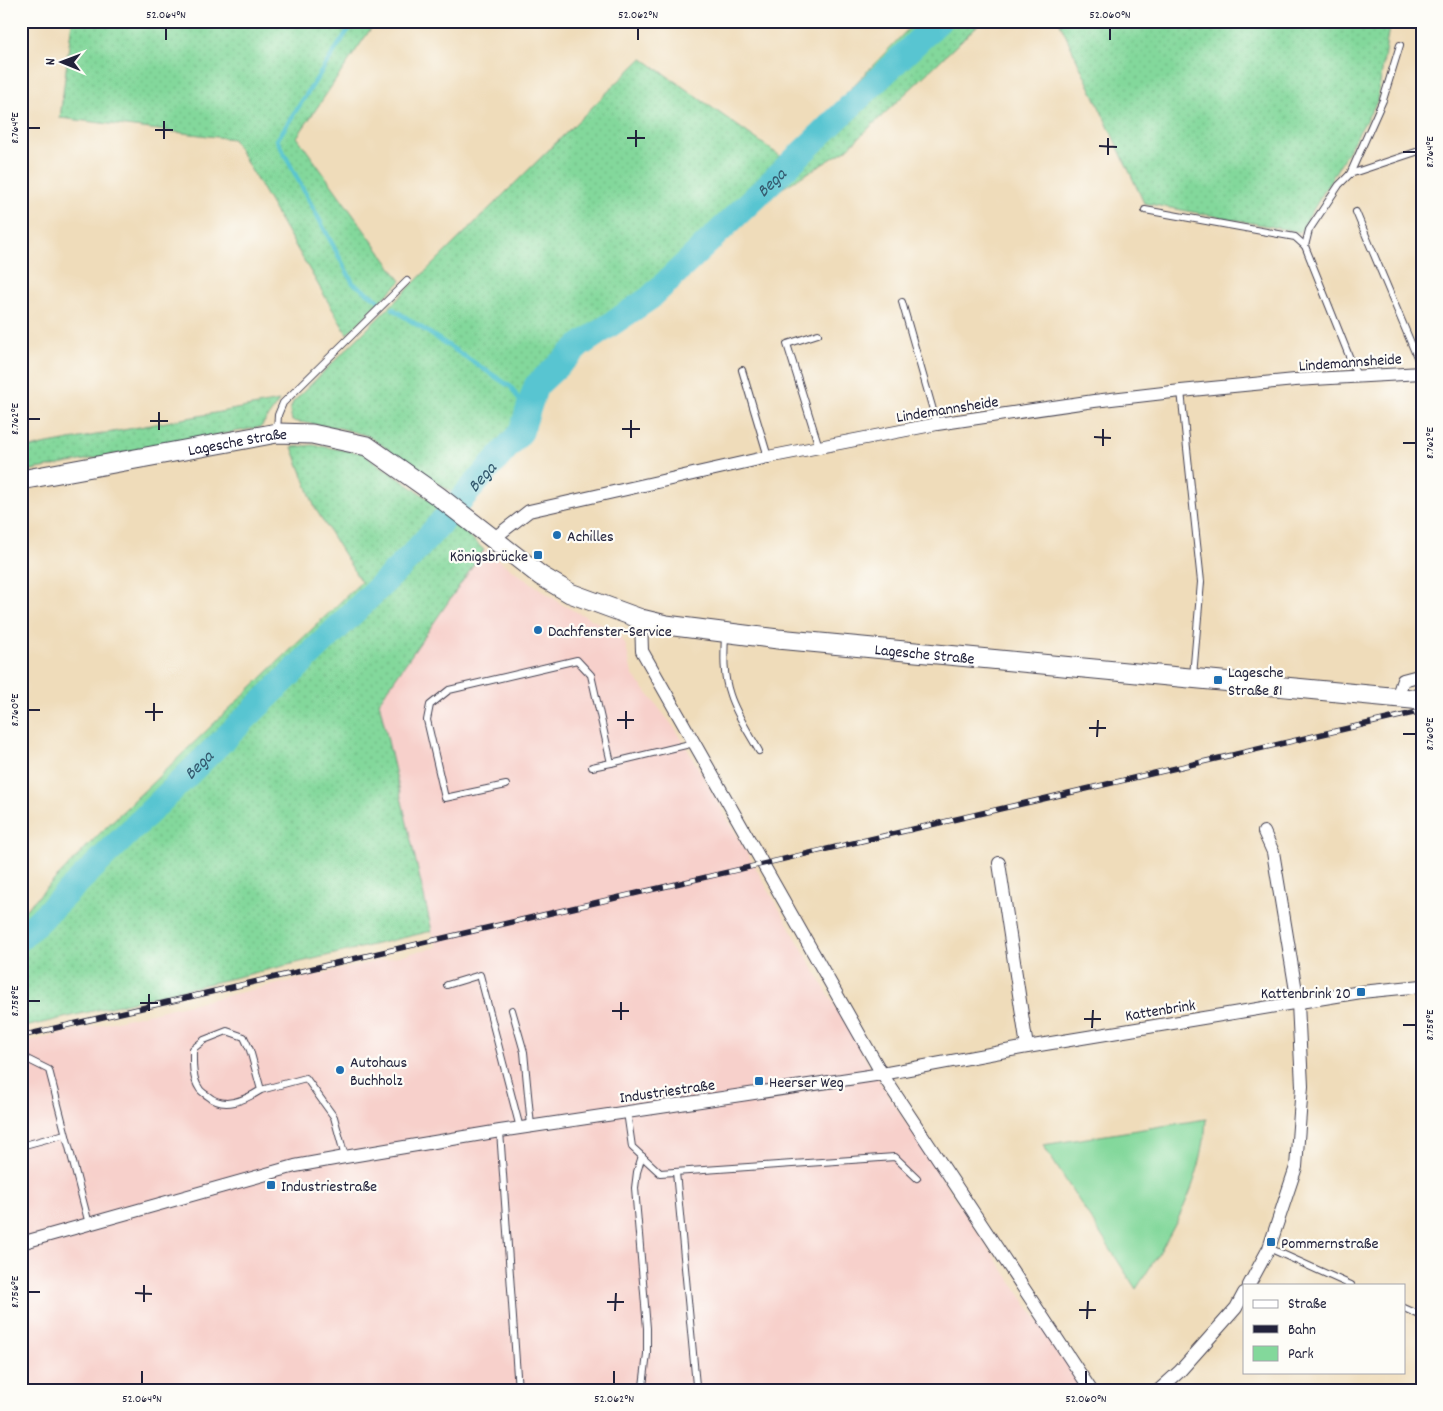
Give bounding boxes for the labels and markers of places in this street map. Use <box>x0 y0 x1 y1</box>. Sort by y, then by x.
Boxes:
place label: Achilles <box>567 526 614 549</box>
marker: Achilles <box>551 529 563 541</box>
place label: Königsbrücke <box>450 546 528 569</box>
marker: Königsbrücke <box>532 549 544 561</box>
place label: Dachfenster-Service <box>548 621 672 644</box>
marker: Dachfenster-Service <box>532 624 544 636</box>
place label: Lagesche Straße 81 <box>1228 662 1284 703</box>
marker: Lagesche Straße 81 <box>1212 674 1224 686</box>
place label: Kattenbrink 20 <box>1261 983 1351 1006</box>
marker: Kattenbrink 20 <box>1355 986 1367 998</box>
place label: Autohaus Buchholz <box>350 1052 407 1093</box>
marker: Autohaus Buchholz <box>334 1064 346 1076</box>
place label: Heerser Weg <box>769 1072 844 1095</box>
marker: Heerser Weg <box>753 1075 765 1087</box>
place label: Industriestraße <box>281 1176 377 1199</box>
marker: Industriestraße <box>265 1179 277 1191</box>
place label: Pommernstraße <box>1281 1233 1378 1256</box>
marker: Pommernstraße <box>1265 1236 1277 1248</box>

